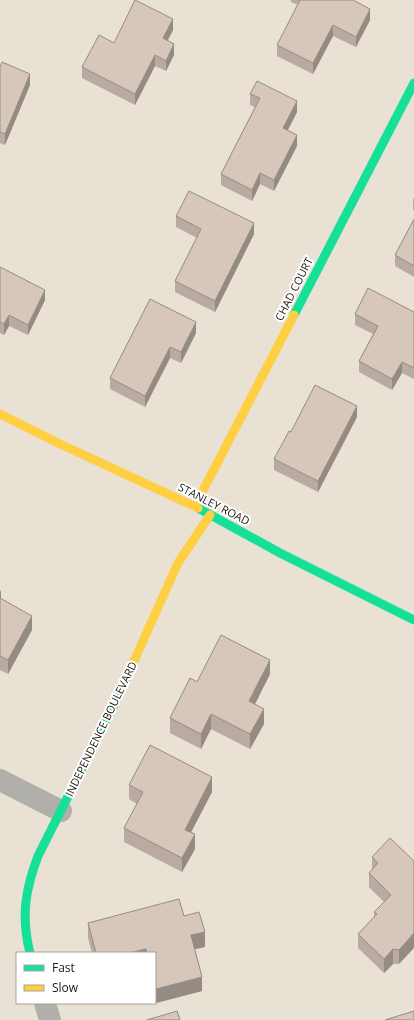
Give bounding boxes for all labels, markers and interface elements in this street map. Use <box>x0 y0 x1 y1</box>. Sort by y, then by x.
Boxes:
street label: CHAD COURT <box>271 255 316 323</box>
street label: STANLEY ROAD <box>176 479 253 528</box>
street label: INDEPENDENCE BOULEVARD <box>61 659 140 799</box>
legend <box>16 952 156 1004</box>
text: Fast <box>52 959 75 976</box>
text: Slow <box>52 979 79 996</box>

